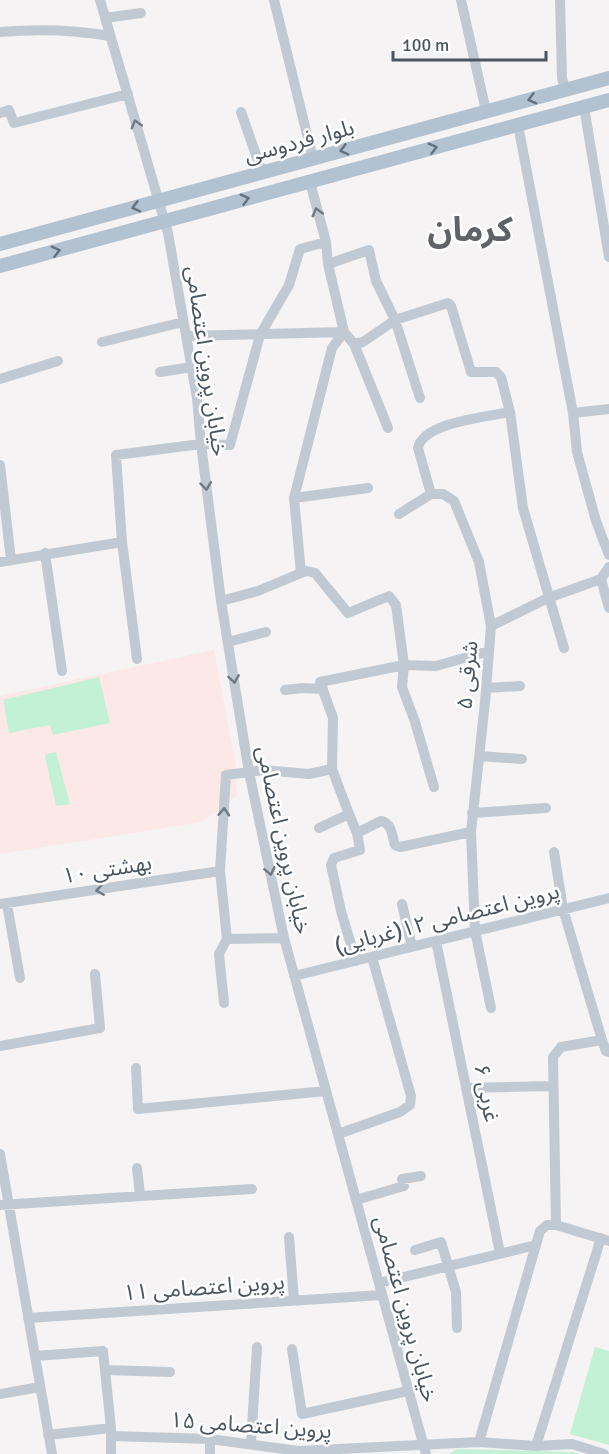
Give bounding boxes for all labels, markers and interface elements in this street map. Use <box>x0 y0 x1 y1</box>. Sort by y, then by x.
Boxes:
scale bar <box>393 24 546 62</box>
text: 100 m <box>402 34 449 56</box>
one-way arrow <box>527 91 537 104</box>
street label: بلوار فردوسی <box>241 113 357 169</box>
one-way arrow <box>131 120 144 130</box>
one-way arrow <box>339 143 350 155</box>
one-way arrow <box>427 143 438 155</box>
one-way arrow <box>239 194 249 207</box>
one-way arrow <box>131 200 142 212</box>
one-way arrow <box>312 207 325 217</box>
district label: کرمان <box>427 209 513 251</box>
one-way arrow <box>51 246 61 258</box>
street label: خیابان پروین اعتصامی <box>179 264 234 458</box>
one-way arrow <box>199 482 212 491</box>
street label: شرقی ۵ <box>451 640 483 710</box>
one-way arrow <box>227 674 239 684</box>
street label: خیابان پروین اعتصامی <box>250 743 317 937</box>
one-way arrow <box>217 808 230 817</box>
street label: بهشتی ۱۰ <box>60 849 154 889</box>
one-way arrow <box>262 865 275 875</box>
street label: پروین اعتصامی ۱۲(غربایی) <box>332 877 563 960</box>
one-way arrow <box>95 883 105 896</box>
street label: غربی ۶ <box>468 1062 506 1124</box>
street label: خیابان پروین اعتصامی <box>367 1213 444 1406</box>
street label: پروین اعتصامی ۱۱ <box>122 1268 286 1307</box>
street label: پروین اعتصامی ۱۵ <box>169 1406 333 1445</box>

